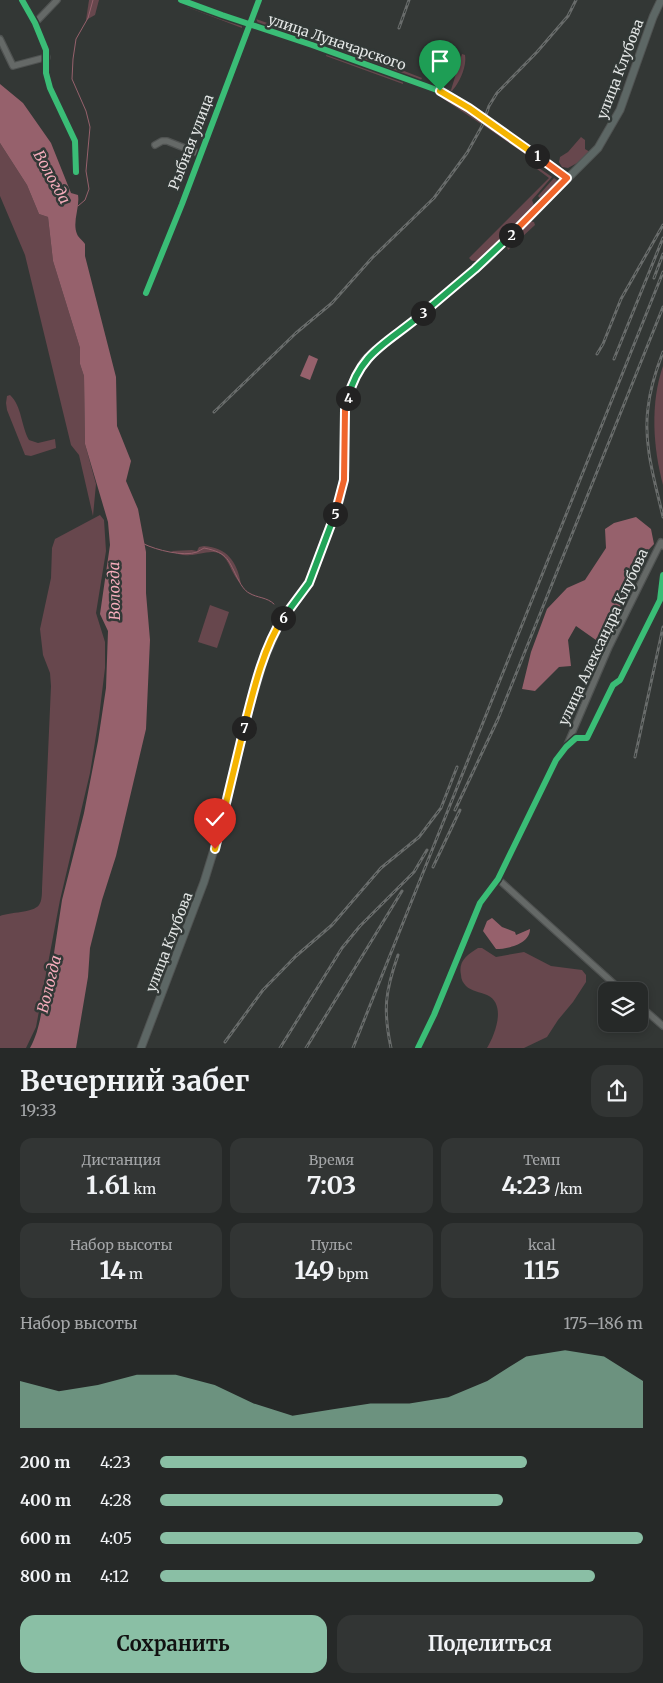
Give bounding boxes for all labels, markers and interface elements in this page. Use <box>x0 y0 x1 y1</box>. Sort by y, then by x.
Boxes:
street label: улица Луначарского <box>266 10 408 74</box>
street label: улица Клубова <box>593 16 648 122</box>
pin <box>419 40 461 91</box>
icon: arrive <box>426 47 454 75</box>
street label: Рыбная улица <box>165 91 218 192</box>
pin: 1 <box>524 144 550 168</box>
water label: Вологда <box>29 147 75 207</box>
text: 1 <box>534 147 541 165</box>
pin: 2 <box>498 222 524 248</box>
text: 2 <box>507 226 516 244</box>
pin: 3 <box>410 300 436 326</box>
text: 3 <box>419 304 428 322</box>
pin: 4 <box>336 386 360 410</box>
text: 4 <box>344 389 353 407</box>
pin: 5 <box>322 502 348 526</box>
text: 5 <box>331 505 340 523</box>
street label: улица Александра Клубова <box>554 545 652 728</box>
water label: Вологда <box>104 562 124 620</box>
pin: 6 <box>270 606 296 630</box>
text: 6 <box>279 609 288 627</box>
pin: 7 <box>232 716 256 740</box>
text: 7 <box>240 719 249 737</box>
pin <box>194 798 236 849</box>
icon: check <box>201 805 229 833</box>
street label: улица Клубова <box>142 889 197 995</box>
water label: Вологда <box>33 953 65 1015</box>
map controls <box>598 982 648 1032</box>
button: layers <box>598 982 648 1032</box>
text: Вечерний забег <box>20 1063 249 1099</box>
button: share <box>591 1065 643 1117</box>
text: 19:33 <box>20 1100 57 1120</box>
text: Дистанция <box>82 1151 161 1169</box>
text: Время <box>309 1151 354 1169</box>
text: Темп <box>523 1151 560 1169</box>
text: 1.61 <box>86 1169 130 1201</box>
text: 7:03 <box>307 1169 356 1201</box>
text: 4:23 <box>501 1169 551 1201</box>
text: km <box>130 1180 156 1198</box>
text: /km <box>551 1180 582 1198</box>
text: Набор высоты <box>70 1236 173 1254</box>
text: Пульс <box>310 1236 353 1254</box>
text: kcal <box>528 1236 556 1254</box>
text: 14 <box>99 1254 126 1286</box>
text: 149 <box>294 1254 334 1286</box>
text: 115 <box>524 1254 560 1286</box>
text: m <box>126 1265 143 1283</box>
text: bpm <box>334 1265 369 1283</box>
text: Набор высоты <box>20 1313 138 1333</box>
text: 175–186 m <box>563 1313 643 1333</box>
text: 200 m <box>20 1452 70 1472</box>
text: 4:23 <box>100 1452 131 1472</box>
text: 400 m <box>20 1490 71 1510</box>
text: 4:28 <box>100 1490 132 1510</box>
text: 600 m <box>20 1528 71 1548</box>
text: 4:05 <box>100 1528 132 1548</box>
text: 800 m <box>20 1566 71 1586</box>
text: 4:12 <box>100 1566 129 1586</box>
button: Сохранить <box>20 1615 327 1673</box>
button: Поделиться <box>337 1615 643 1673</box>

